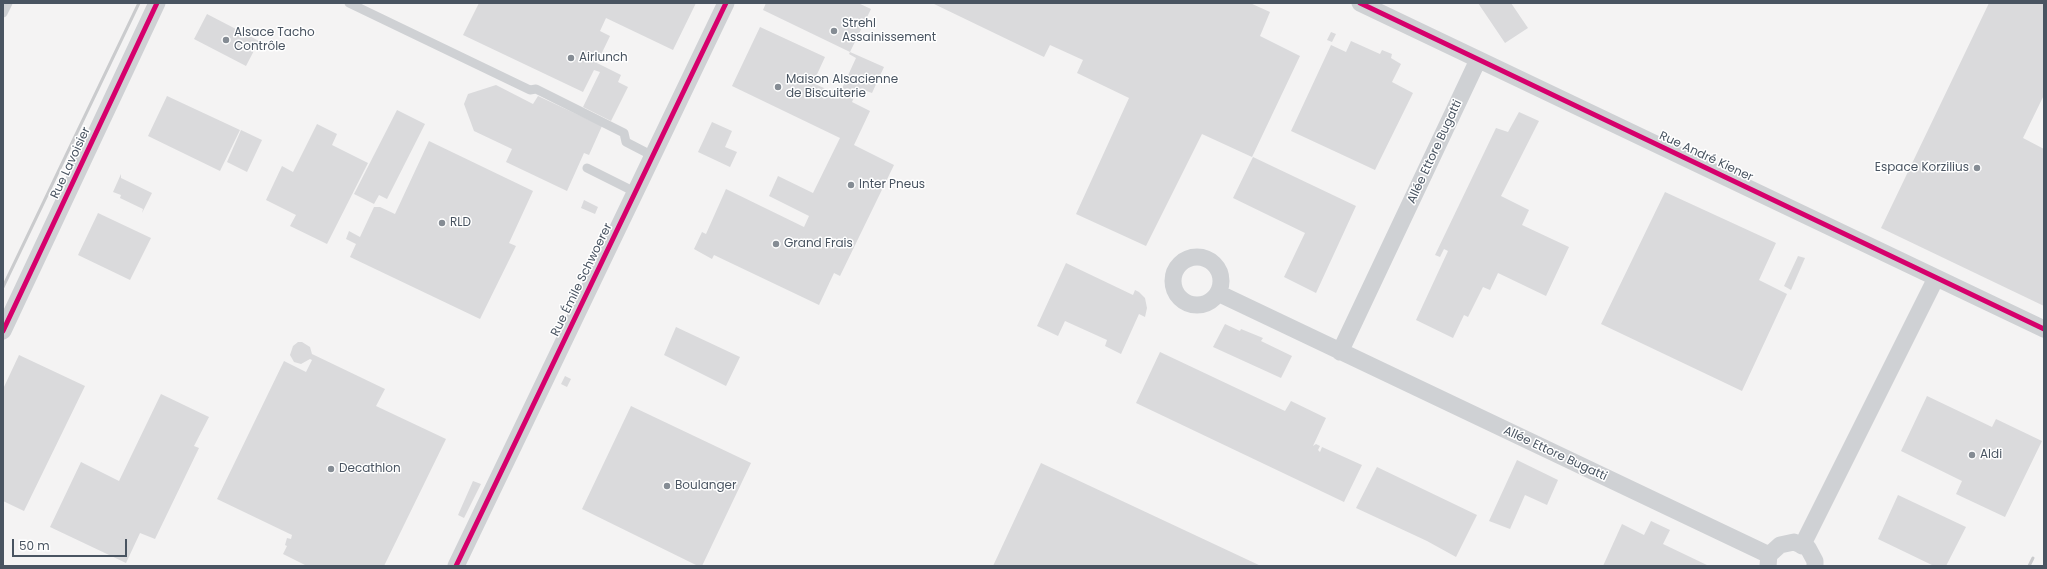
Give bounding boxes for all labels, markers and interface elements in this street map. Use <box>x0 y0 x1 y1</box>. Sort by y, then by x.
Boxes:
place label: Strehl Assainissement <box>842 17 936 45</box>
place label: Alsace Tacho Contrôle <box>234 26 315 54</box>
marker: Strehl Assainissement <box>829 26 839 36</box>
marker: Alsace Tacho Contrôle <box>221 35 231 45</box>
place label: Airlunch <box>579 51 628 65</box>
marker: Airlunch <box>566 53 576 63</box>
place label: Maison Alsacienne de Biscuiterie <box>786 73 898 101</box>
marker: Maison Alsacienne de Biscuiterie <box>773 82 783 92</box>
street label: Allée Ettore Bugatti <box>1405 98 1465 206</box>
street label: Rue Lavoisier <box>48 125 94 201</box>
street label: Rue André Kiener <box>1657 129 1755 185</box>
place label: Espace Korzilius <box>1875 161 1969 175</box>
marker: Espace Korzilius <box>1972 163 1982 173</box>
place label: Inter Pneus <box>859 178 925 192</box>
marker: Inter Pneus <box>846 180 856 190</box>
place label: RLD <box>450 216 471 230</box>
marker: RLD <box>437 218 447 228</box>
street label: Rue Émile Schwoerer <box>548 221 616 339</box>
place label: Grand Frais <box>784 237 853 251</box>
marker: Grand Frais <box>771 239 781 249</box>
street label: Allée Ettore Bugatti <box>1501 424 1609 484</box>
place label: Aldi <box>1980 448 2002 462</box>
marker: Aldi <box>1967 450 1977 460</box>
place label: Decathlon <box>339 462 401 476</box>
marker: Decathlon <box>326 464 336 474</box>
place label: Boulanger <box>675 479 736 493</box>
marker: Boulanger <box>662 481 672 491</box>
scale bar <box>14 531 129 557</box>
text: 50 m <box>19 537 50 554</box>

